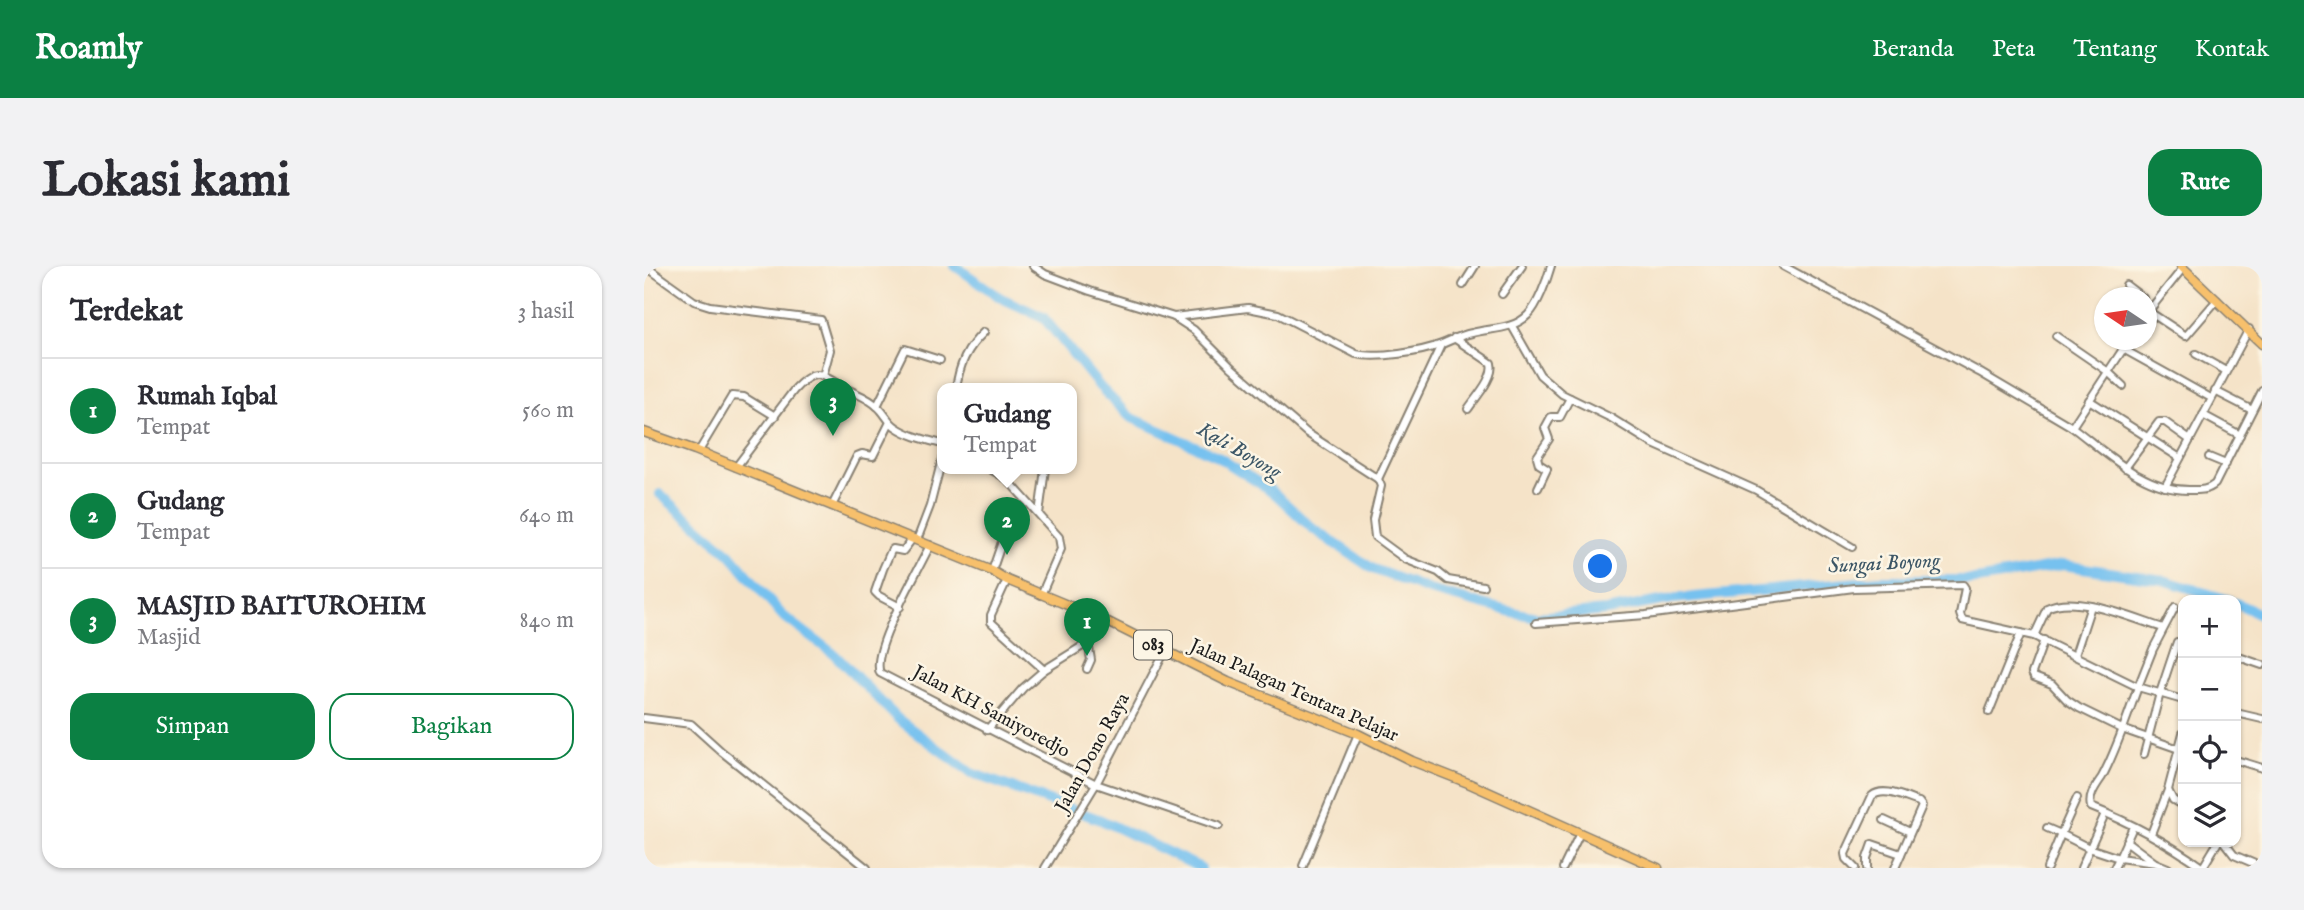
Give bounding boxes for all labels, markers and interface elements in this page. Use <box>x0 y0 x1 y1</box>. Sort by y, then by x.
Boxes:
text: Roamly <box>35 28 142 70</box>
text: Beranda <box>1872 34 1954 65</box>
text: Peta <box>1992 34 2035 65</box>
text: Tentang <box>2073 34 2157 65</box>
text: Kontak <box>2195 34 2269 65</box>
button: Rute <box>2148 149 2262 216</box>
text: Lokasi kami <box>42 151 290 213</box>
north arrow <box>2094 287 2157 350</box>
text: Terdekat <box>70 293 183 331</box>
text: 3 hasil <box>518 297 574 326</box>
pin: 3 <box>810 378 856 436</box>
text: Rumah Iqbal <box>137 380 277 413</box>
popup <box>937 383 1077 474</box>
text: 1 <box>89 396 97 425</box>
text: 560 m <box>522 396 574 425</box>
text: Gudang <box>963 398 1051 431</box>
text: Tempat <box>137 413 210 442</box>
water label: Kali Boyong <box>1191 416 1287 486</box>
text: Tempat <box>963 431 1037 460</box>
text: Gudang <box>137 485 224 518</box>
pin: 2 <box>984 497 1030 555</box>
text: 2 <box>88 501 98 530</box>
text: 640 m <box>519 501 574 530</box>
text: Tempat <box>137 518 210 547</box>
water label: Sungai Boyong <box>1827 548 1942 580</box>
your location <box>1583 549 1617 583</box>
text: MASJID BAITUROHIM <box>137 590 426 623</box>
map controls <box>2178 595 2241 847</box>
button: + <box>2178 595 2241 658</box>
pin: 1 <box>1064 598 1110 656</box>
text: 3 <box>89 606 97 635</box>
text: 840 m <box>520 606 574 635</box>
text: Masjid <box>137 623 200 652</box>
road number: 083 <box>1134 631 1172 660</box>
street label: Jalan Palagan Tentara Pelajar <box>1184 633 1402 748</box>
button: − <box>2178 658 2241 721</box>
street label: Jalan KH Samiyoredjo <box>906 659 1074 764</box>
street label: Jalan Dono Raya <box>1049 688 1136 819</box>
button: Simpan <box>70 693 315 760</box>
button: Bagikan <box>329 693 574 760</box>
button: locate <box>2178 721 2241 784</box>
button: layers <box>2178 784 2241 847</box>

